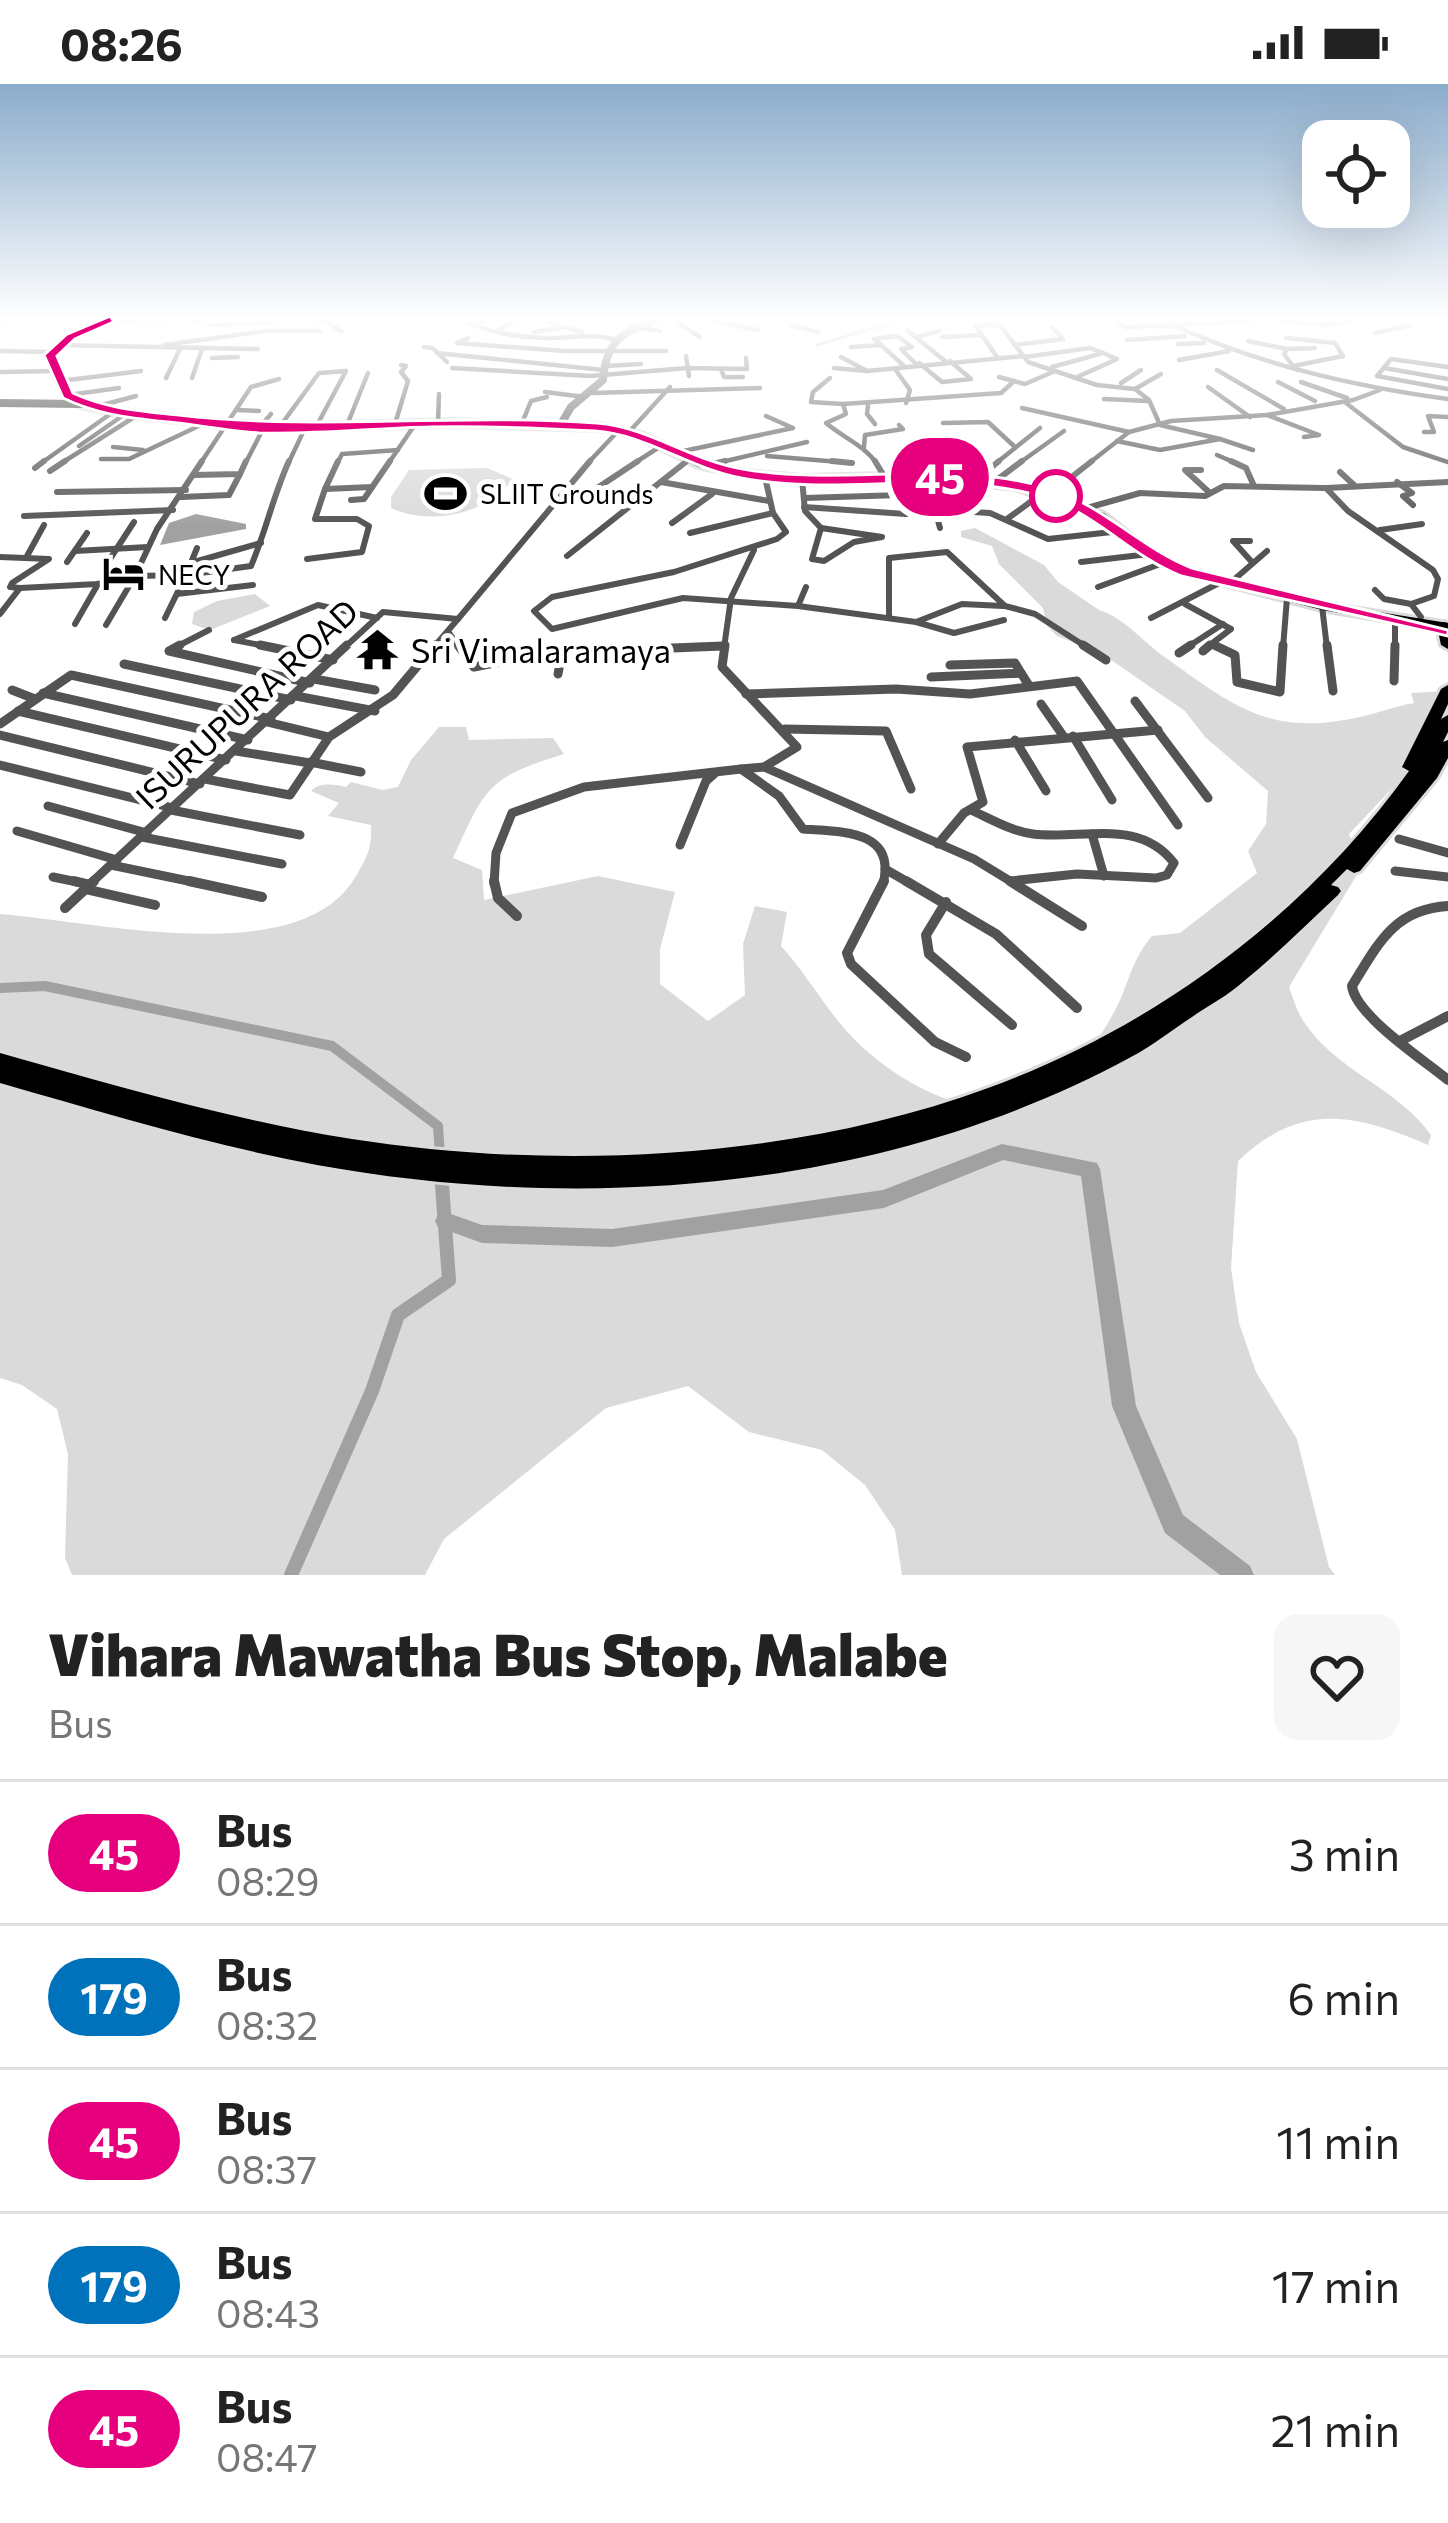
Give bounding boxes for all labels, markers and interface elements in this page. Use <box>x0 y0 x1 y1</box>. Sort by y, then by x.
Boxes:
text: 08:26 <box>60 15 183 70</box>
map controls <box>1302 120 1410 228</box>
button: locate <box>1302 120 1410 228</box>
line badge: 45 <box>886 438 994 516</box>
text: 45 <box>915 451 965 503</box>
sports icon: SLIIT Grounds <box>423 470 469 516</box>
unlabelled marker <box>1031 471 1081 521</box>
place label: SLIIT Grounds <box>480 477 654 510</box>
hotel icon: NECY <box>101 551 147 597</box>
place label: NECY <box>158 558 230 591</box>
street label: ISURUPURA ROAD <box>126 589 366 817</box>
temple icon: Sri Vimalaramaya <box>354 626 400 672</box>
place label: Sri Vimalaramaya <box>411 629 671 670</box>
button: heart <box>1274 1614 1400 1740</box>
text: Vihara Mawatha Bus Stop, Malabe <box>48 1618 948 1688</box>
text: Bus <box>48 1698 113 1746</box>
text: Bus <box>216 1801 292 1856</box>
text: 3 min <box>1289 1825 1400 1880</box>
text: 45 <box>89 1827 139 1879</box>
text: 08:29 <box>216 1856 320 1904</box>
text: Bus <box>216 1945 292 2000</box>
text: 6 min <box>1287 1969 1400 2024</box>
text: 179 <box>80 1971 148 2023</box>
text: 08:32 <box>216 2000 318 2048</box>
text: Bus <box>216 2089 292 2144</box>
text: 11 min <box>1276 2113 1400 2168</box>
text: 45 <box>89 2115 139 2167</box>
text: 08:37 <box>216 2144 317 2192</box>
text: Bus <box>216 2233 292 2288</box>
text: 17 min <box>1272 2257 1400 2312</box>
text: 179 <box>80 2259 148 2311</box>
text: 08:43 <box>216 2288 320 2336</box>
text: Bus <box>216 2377 292 2432</box>
text: 21 min <box>1271 2401 1400 2456</box>
text: 45 <box>89 2403 139 2455</box>
text: 08:47 <box>216 2432 318 2480</box>

